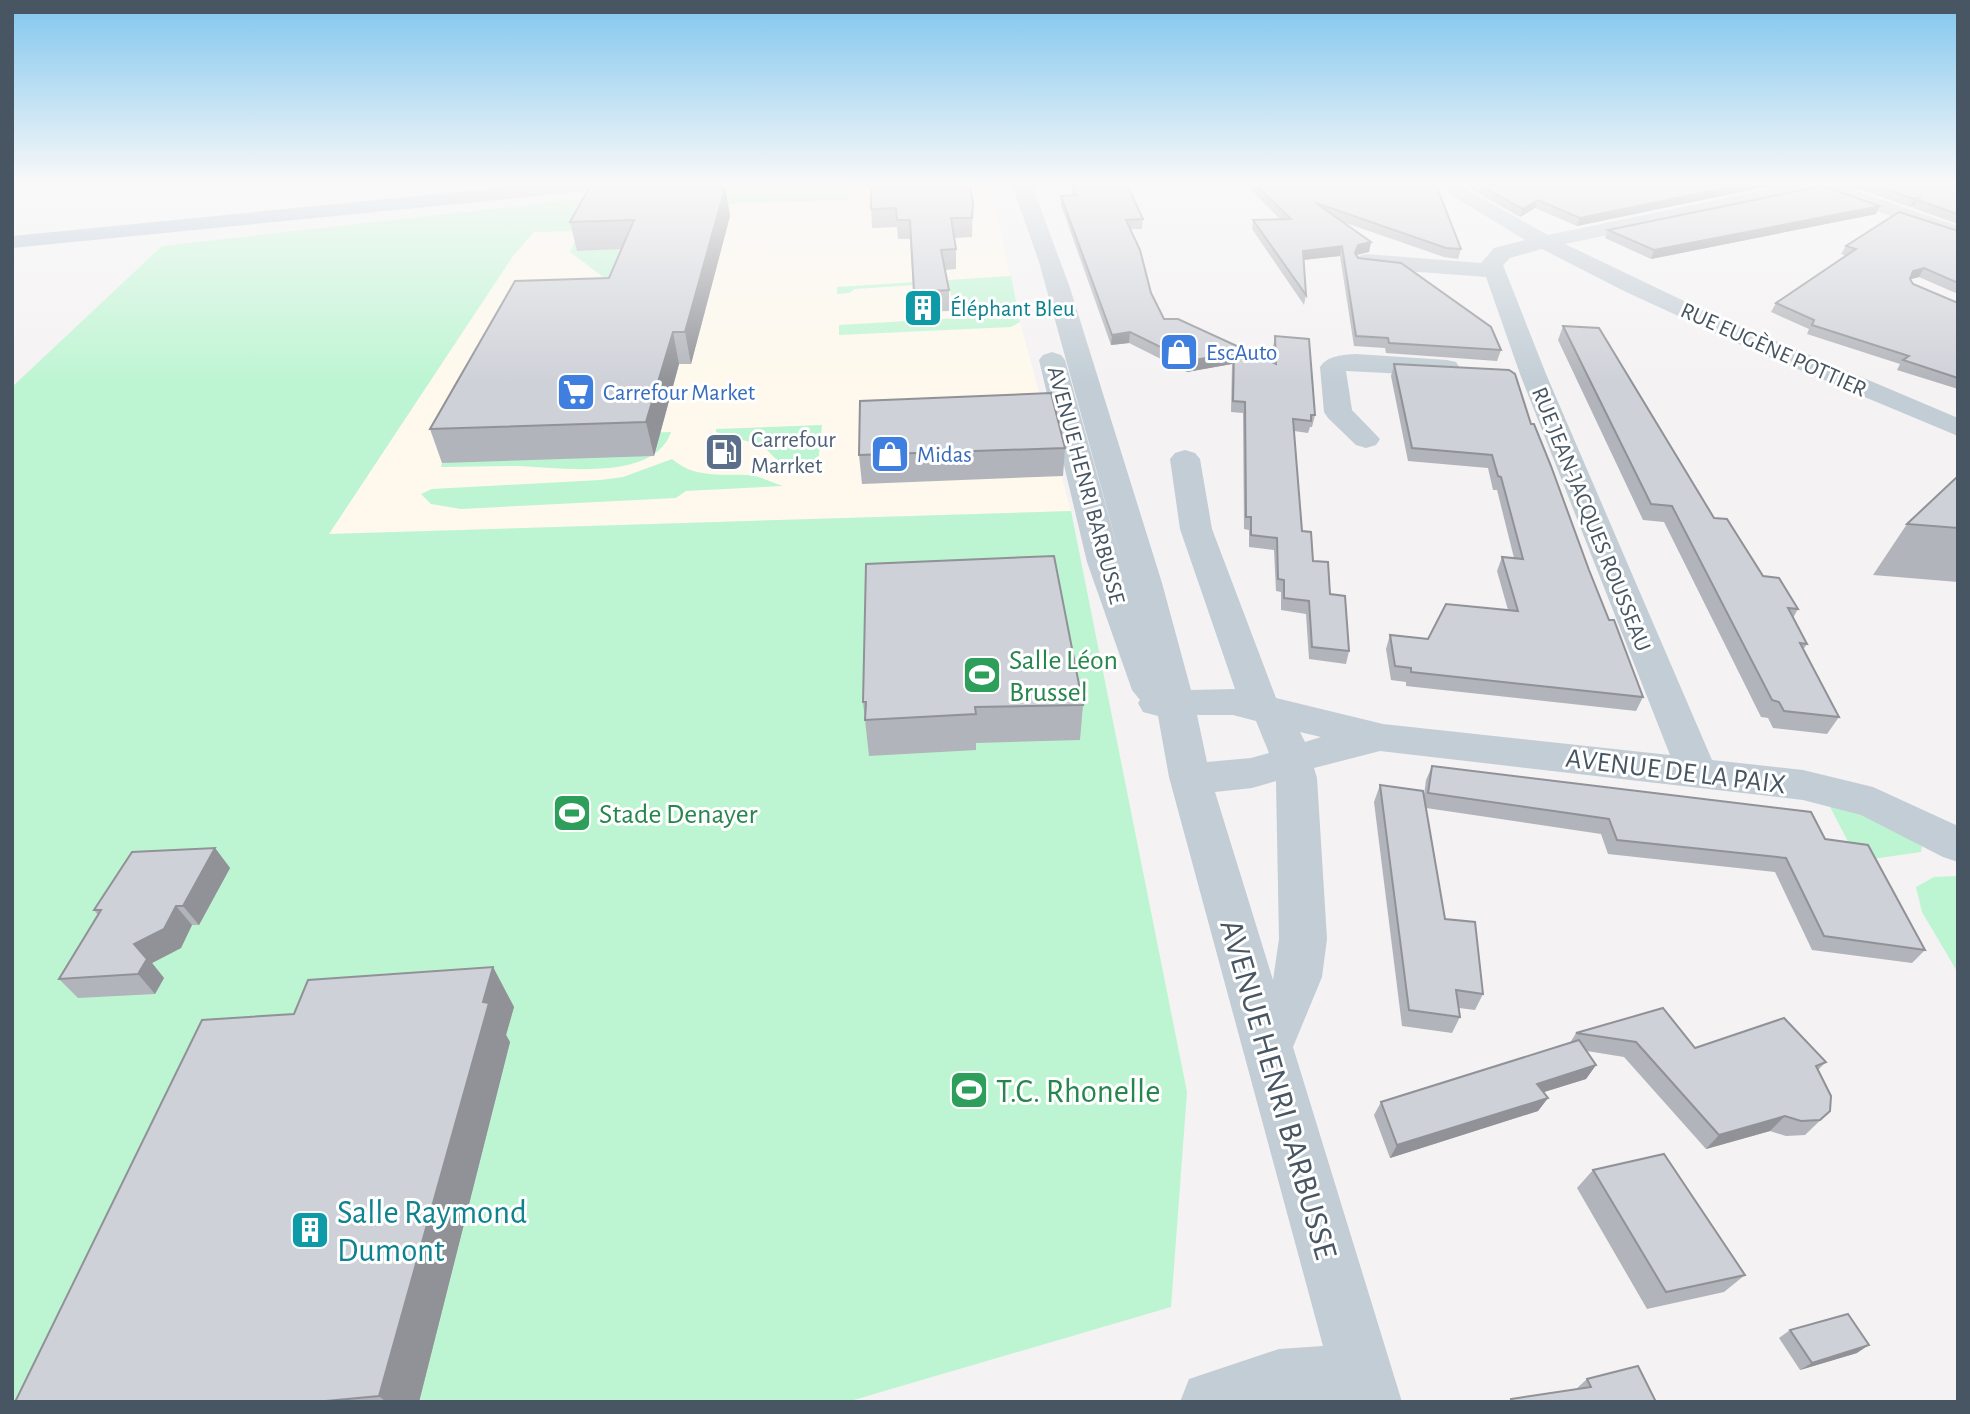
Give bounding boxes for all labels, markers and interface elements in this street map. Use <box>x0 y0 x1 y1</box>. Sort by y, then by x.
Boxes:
building icon: Éléphant Bleu <box>902 287 944 329</box>
place label: Éléphant Bleu <box>950 295 1075 321</box>
street label: RUE EUGÈNE POTTIER <box>1677 296 1871 402</box>
shop icon: EscAuto <box>1158 331 1200 373</box>
place label: EscAuto <box>1206 342 1277 365</box>
street label: AVENUE HENRI BARBUSSE <box>1043 364 1128 607</box>
supermarket icon: Carrefour Market <box>555 371 597 413</box>
place label: Carrefour Market <box>603 382 756 405</box>
street label: RUE JEAN-JACQUES ROUSSEAU <box>1527 384 1654 655</box>
place label: Carrefour Marrket <box>751 429 836 478</box>
fuel station icon: Carrefour Marrket <box>703 431 745 473</box>
shop icon: Midas <box>869 433 911 475</box>
place label: Midas <box>917 444 972 467</box>
place label: Salle Léon Brussel <box>1009 647 1118 707</box>
sports icon: Salle Léon Brussel <box>961 654 1003 696</box>
street label: AVENUE DE LA PAIX <box>1564 745 1788 799</box>
sports icon: Stade Denayer <box>551 792 593 834</box>
place label: Stade Denayer <box>599 801 758 829</box>
street label: AVENUE HENRI BARBUSSE <box>1213 916 1342 1263</box>
sports icon: T.C. Rhonelle <box>948 1069 990 1111</box>
place label: T.C. Rhonelle <box>996 1076 1160 1109</box>
place label: Salle Raymond Dumont <box>337 1197 527 1268</box>
building icon: Salle Raymond Dumont <box>289 1209 331 1251</box>

